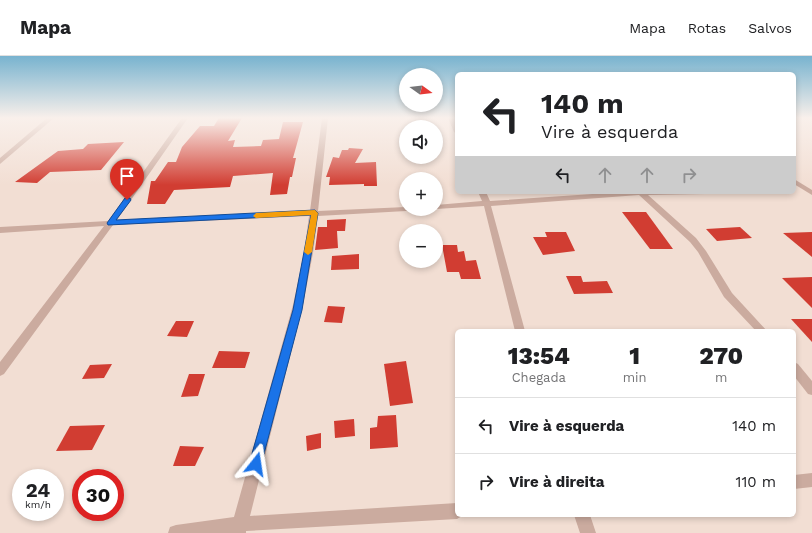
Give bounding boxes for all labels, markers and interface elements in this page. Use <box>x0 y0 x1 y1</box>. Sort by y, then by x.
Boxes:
text: Mapa <box>20 16 71 39</box>
text: Mapa <box>629 20 666 36</box>
text: Rotas <box>688 20 726 36</box>
text: Salvos <box>748 20 792 36</box>
north arrow <box>399 68 443 112</box>
map controls <box>399 68 443 268</box>
text: 140 m <box>541 87 624 120</box>
icon: left <box>475 88 527 140</box>
button: sound <box>399 120 443 164</box>
text: Vire à esquerda <box>541 121 678 142</box>
pin <box>110 159 144 200</box>
icon: left <box>552 164 574 186</box>
icon: ahead <box>594 164 616 186</box>
icon: ahead <box>636 164 658 186</box>
icon: right <box>678 164 700 186</box>
icon: arrive <box>116 165 138 187</box>
button: + <box>399 172 443 216</box>
button: − <box>399 224 443 268</box>
text: 13:54 <box>508 342 570 370</box>
text: 1 <box>629 342 640 370</box>
text: 270 <box>699 342 743 370</box>
text: Chegada <box>512 370 566 385</box>
text: min <box>623 370 647 385</box>
text: m <box>715 370 727 385</box>
icon: left <box>475 415 497 437</box>
text: Vire à esquerda <box>509 417 624 435</box>
text: 140 m <box>732 417 776 435</box>
position arrow <box>235 443 277 485</box>
speed limit sign: 30 <box>72 469 124 521</box>
icon: right <box>475 471 497 493</box>
text: Vire à direita <box>509 473 604 491</box>
text: 110 m <box>736 473 776 491</box>
text: 24 <box>26 478 50 502</box>
text: km/h <box>25 499 51 510</box>

